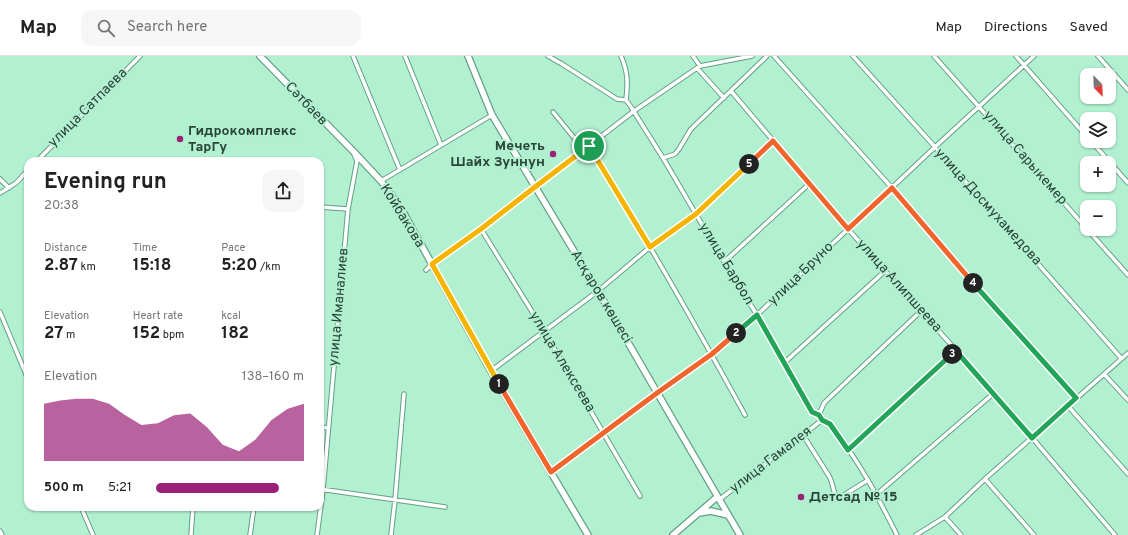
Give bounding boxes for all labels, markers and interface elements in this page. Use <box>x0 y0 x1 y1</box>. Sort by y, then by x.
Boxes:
search box <box>81 10 361 46</box>
text: Map <box>20 16 57 40</box>
icon: search <box>95 17 117 39</box>
text: Search here <box>127 18 207 37</box>
text: Map <box>936 19 962 36</box>
text: Directions <box>984 19 1048 36</box>
text: Saved <box>1070 19 1108 36</box>
street label: улица Сатпаева <box>45 65 131 151</box>
north arrow <box>1080 68 1116 104</box>
map controls <box>1080 68 1116 236</box>
street label: Сәтбаев <box>281 79 331 129</box>
street label: улица Сарыкемер <box>979 107 1071 209</box>
button: layers <box>1080 112 1116 148</box>
place label: Гидрокомплекс ТарГу <box>188 123 297 156</box>
pin <box>572 129 606 163</box>
marker: Гидрокомплекс ТарГу <box>175 134 185 144</box>
icon: arrive <box>578 135 600 157</box>
place label: Мечеть Шайх Зуннун <box>450 138 545 171</box>
street label: улица Досмухамедова <box>931 145 1045 269</box>
marker: Мечеть Шайх Зуннун <box>548 149 558 159</box>
pin: 5 <box>739 154 759 174</box>
button: + <box>1080 156 1116 192</box>
text: 5 <box>746 157 752 171</box>
text: Evening run <box>44 169 167 196</box>
button: share <box>262 170 304 212</box>
street label: Койбакова <box>376 181 428 251</box>
text: 20:38 <box>44 198 79 214</box>
button: − <box>1080 200 1116 236</box>
street label: улица Барбол <box>695 220 757 308</box>
street label: улица Алипшеева <box>853 236 945 336</box>
street label: улица Бруно <box>765 238 837 309</box>
text: Distance <box>44 241 87 255</box>
text: Time <box>133 241 157 255</box>
text: Pace <box>221 241 246 255</box>
street label: улица Иманалиев <box>325 247 353 367</box>
street label: Асқаров көшесі <box>567 247 635 347</box>
text: 2.87 <box>44 255 78 277</box>
text: 15:18 <box>133 255 171 277</box>
text: 5:20 <box>221 255 257 277</box>
text: km <box>78 260 96 274</box>
text: /km <box>257 260 281 274</box>
pin: 4 <box>963 273 983 293</box>
text: 4 <box>969 276 977 290</box>
text: Elevation <box>44 309 89 323</box>
text: Heart rate <box>133 309 183 323</box>
text: kcal <box>221 309 241 323</box>
street label: улица Алексеева <box>525 309 599 415</box>
text: 27 <box>44 323 63 345</box>
text: 152 <box>133 323 160 345</box>
text: 182 <box>221 323 249 345</box>
pin: 2 <box>726 323 746 343</box>
text: 2 <box>733 326 739 340</box>
text: m <box>63 328 75 342</box>
text: bpm <box>160 328 184 342</box>
pin: 3 <box>942 344 962 364</box>
text: 3 <box>949 347 955 361</box>
text: Elevation <box>44 369 97 385</box>
text: 138–160 m <box>242 369 304 385</box>
pin: 1 <box>489 374 509 394</box>
text: 1 <box>497 377 501 391</box>
street label: улица Гамалея <box>727 423 815 497</box>
text: 500 m <box>44 480 84 496</box>
text: 5:21 <box>108 480 132 496</box>
place label: Детсад № 15 <box>809 489 898 506</box>
marker: Детсад № 15 <box>796 492 806 502</box>

